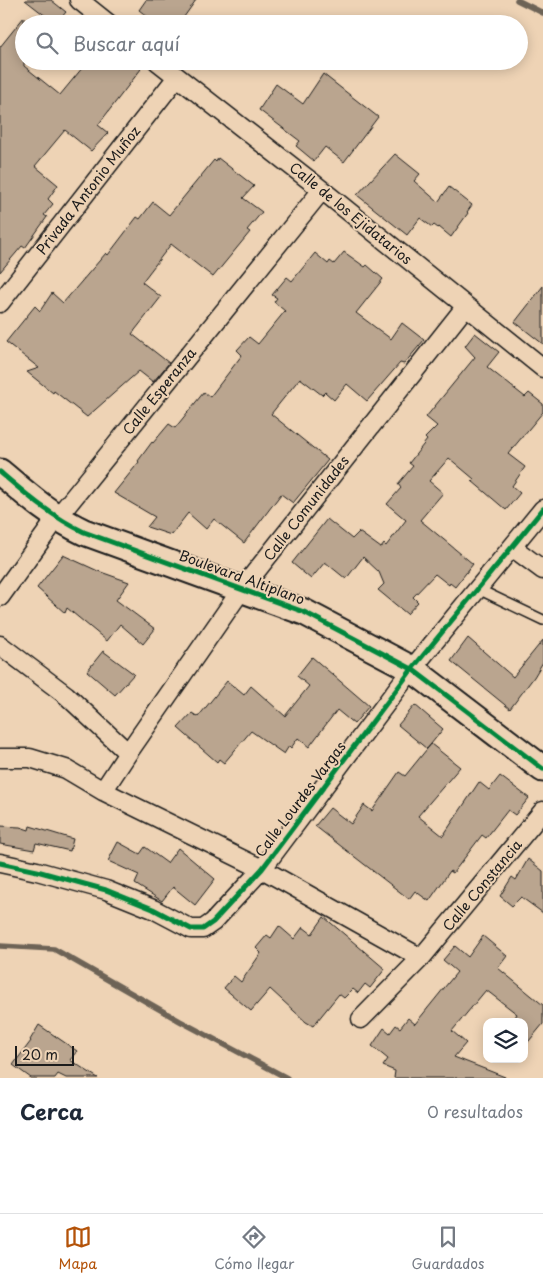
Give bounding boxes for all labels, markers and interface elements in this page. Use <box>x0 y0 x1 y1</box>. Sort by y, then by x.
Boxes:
search box <box>15 15 528 70</box>
icon: search <box>33 29 61 57</box>
text: Buscar aquí <box>73 29 180 57</box>
street label: Privada Antonio Muñoz <box>31 121 145 259</box>
street label: Calle de los Ejidatarios <box>285 157 417 269</box>
street label: Calle Esperanza <box>117 343 201 439</box>
street label: Calle Comunidades <box>258 451 354 565</box>
street label: Boulevard Altiplano <box>176 544 308 610</box>
street label: Calle Lourdes Vargas <box>249 737 351 861</box>
street label: Calle Constancia <box>437 834 527 935</box>
map controls <box>483 1018 528 1063</box>
button: layers <box>483 1018 528 1063</box>
scale bar <box>15 1043 74 1066</box>
text: 20 m <box>22 1044 58 1065</box>
text: Cerca <box>20 1095 84 1127</box>
text: 0 resultados <box>427 1099 523 1123</box>
tab: Mapa <box>59 1223 97 1274</box>
tab: Cómo llegar <box>214 1223 294 1274</box>
tab: Guardados <box>412 1223 484 1274</box>

